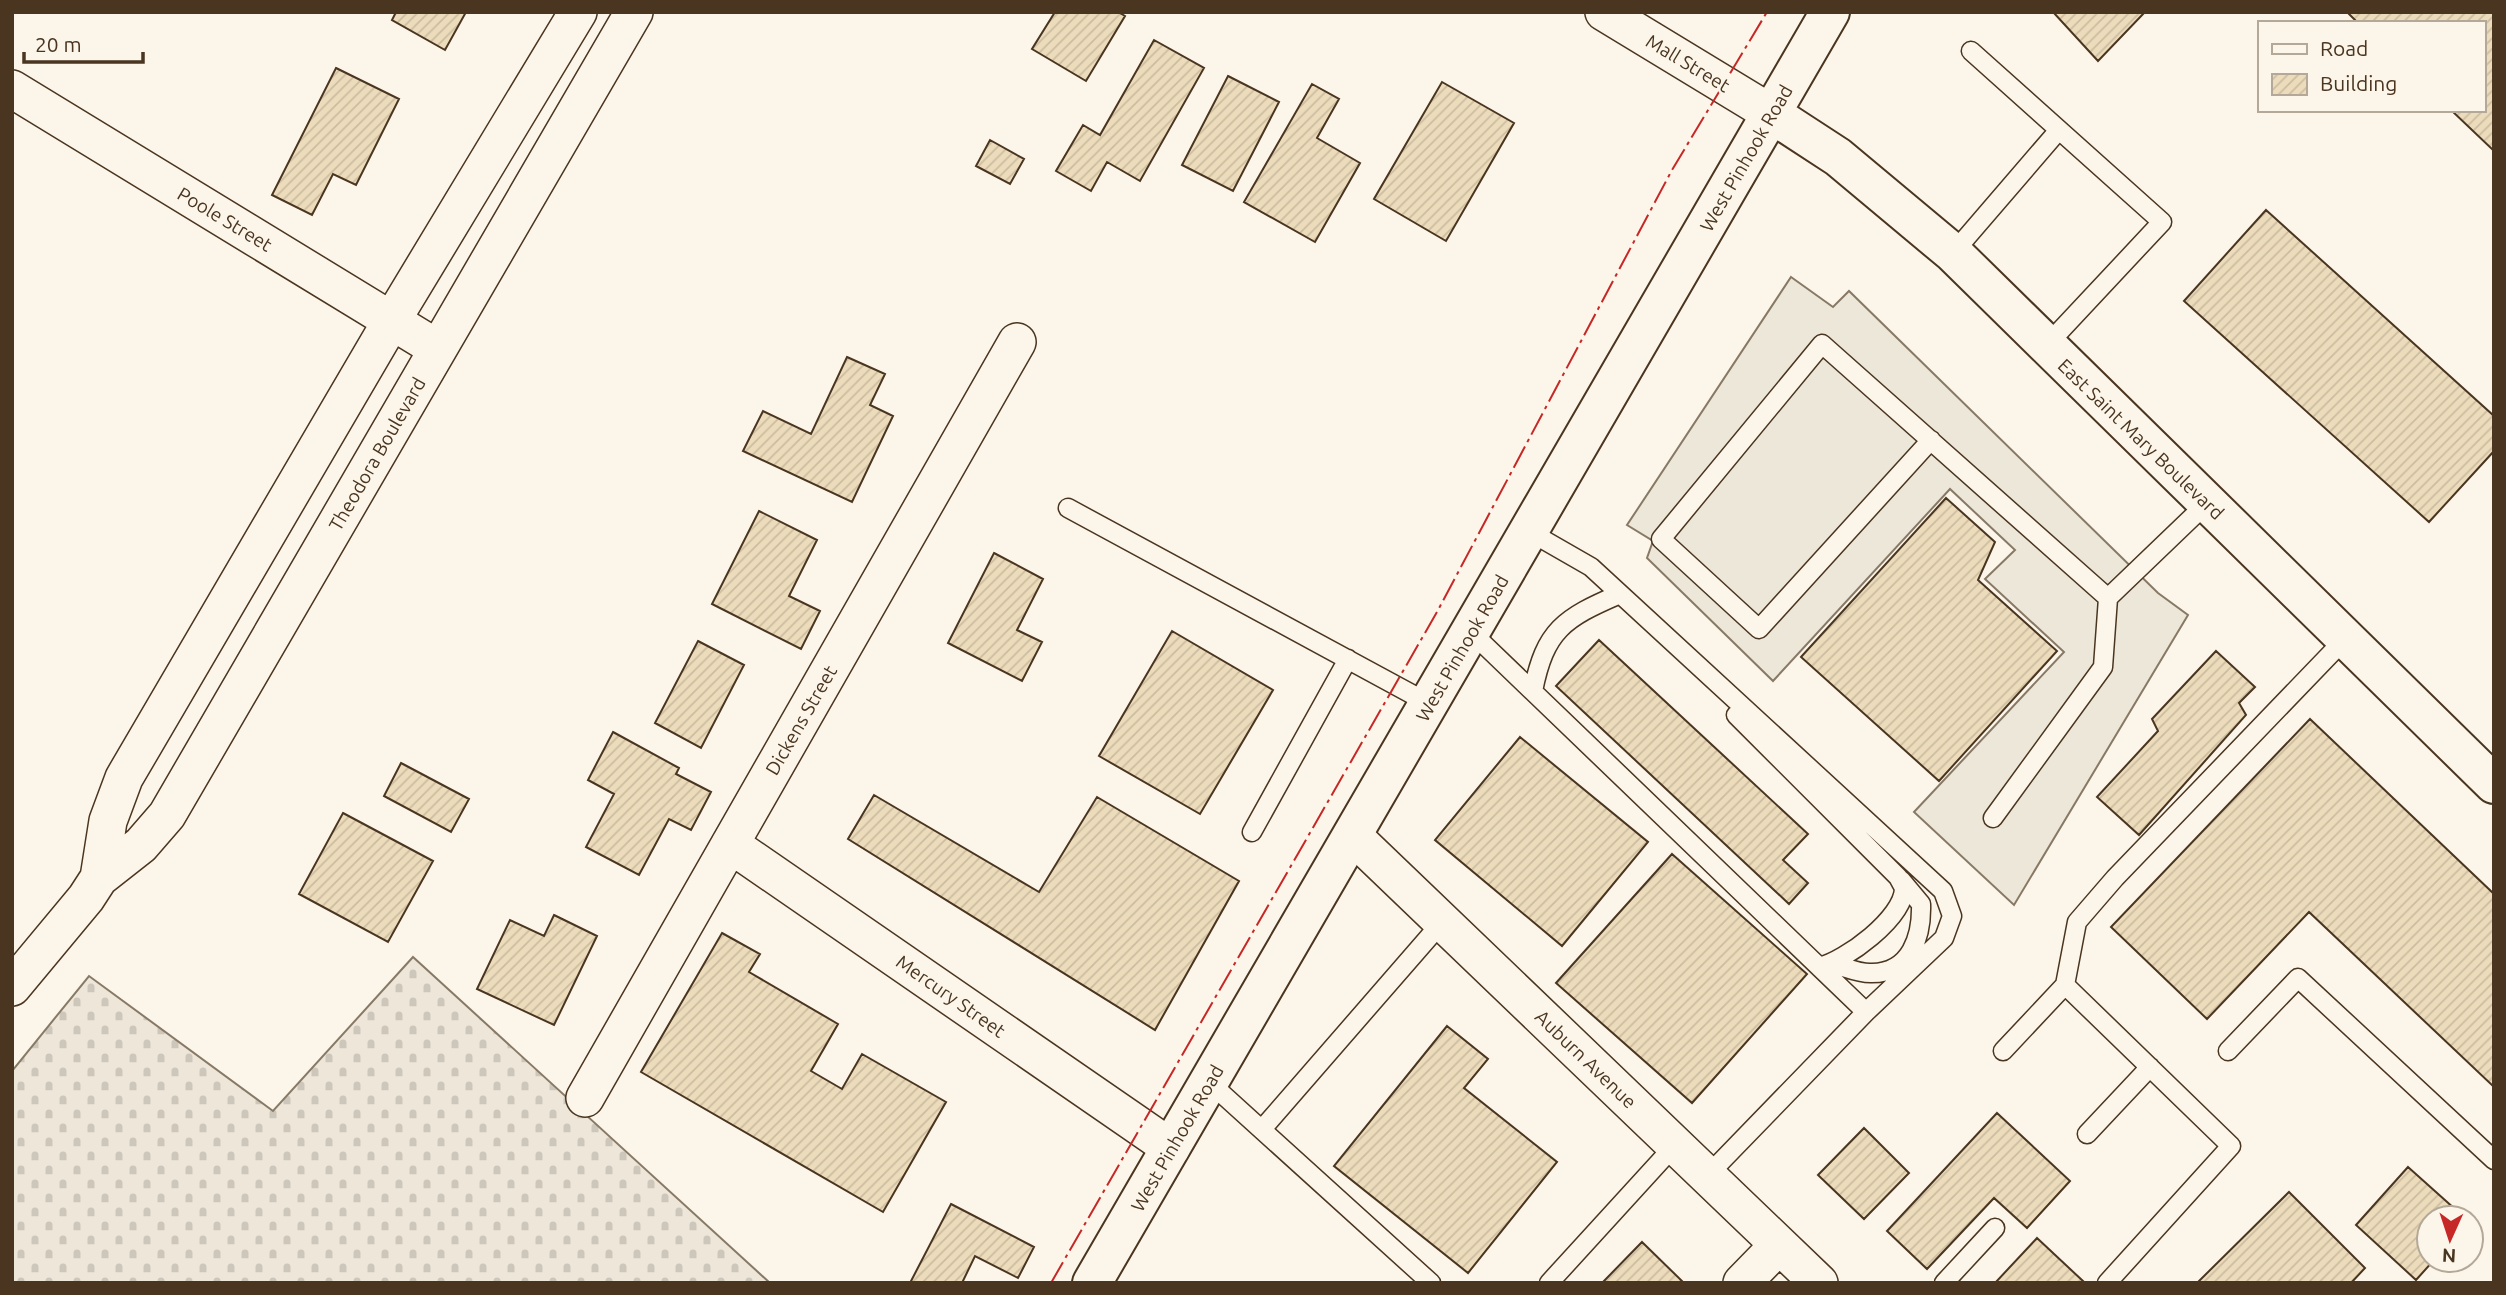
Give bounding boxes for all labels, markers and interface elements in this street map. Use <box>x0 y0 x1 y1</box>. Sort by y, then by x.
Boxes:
scale bar <box>24 21 144 65</box>
legend <box>2258 21 2485 112</box>
street label: Mall Street <box>1642 29 1734 97</box>
text: 20 m <box>35 32 82 56</box>
text: Road <box>2320 36 2368 60</box>
text: Building <box>2320 71 2397 95</box>
street label: West Pinhook Road <box>1695 81 1797 235</box>
street label: Poole Street <box>174 182 277 256</box>
street label: East Saint Mary Boulevard <box>2054 354 2228 524</box>
street label: Theodora Boulevard <box>324 373 430 535</box>
street label: West Pinhook Road <box>1411 571 1513 725</box>
street label: Dickens Street <box>761 661 842 779</box>
street label: Mercury Street <box>892 950 1010 1042</box>
street label: Auburn Avenue <box>1531 1005 1641 1113</box>
street label: West Pinhook Road <box>1126 1061 1228 1215</box>
north arrow <box>2415 1204 2485 1274</box>
text: N <box>2441 1245 2457 1267</box>

